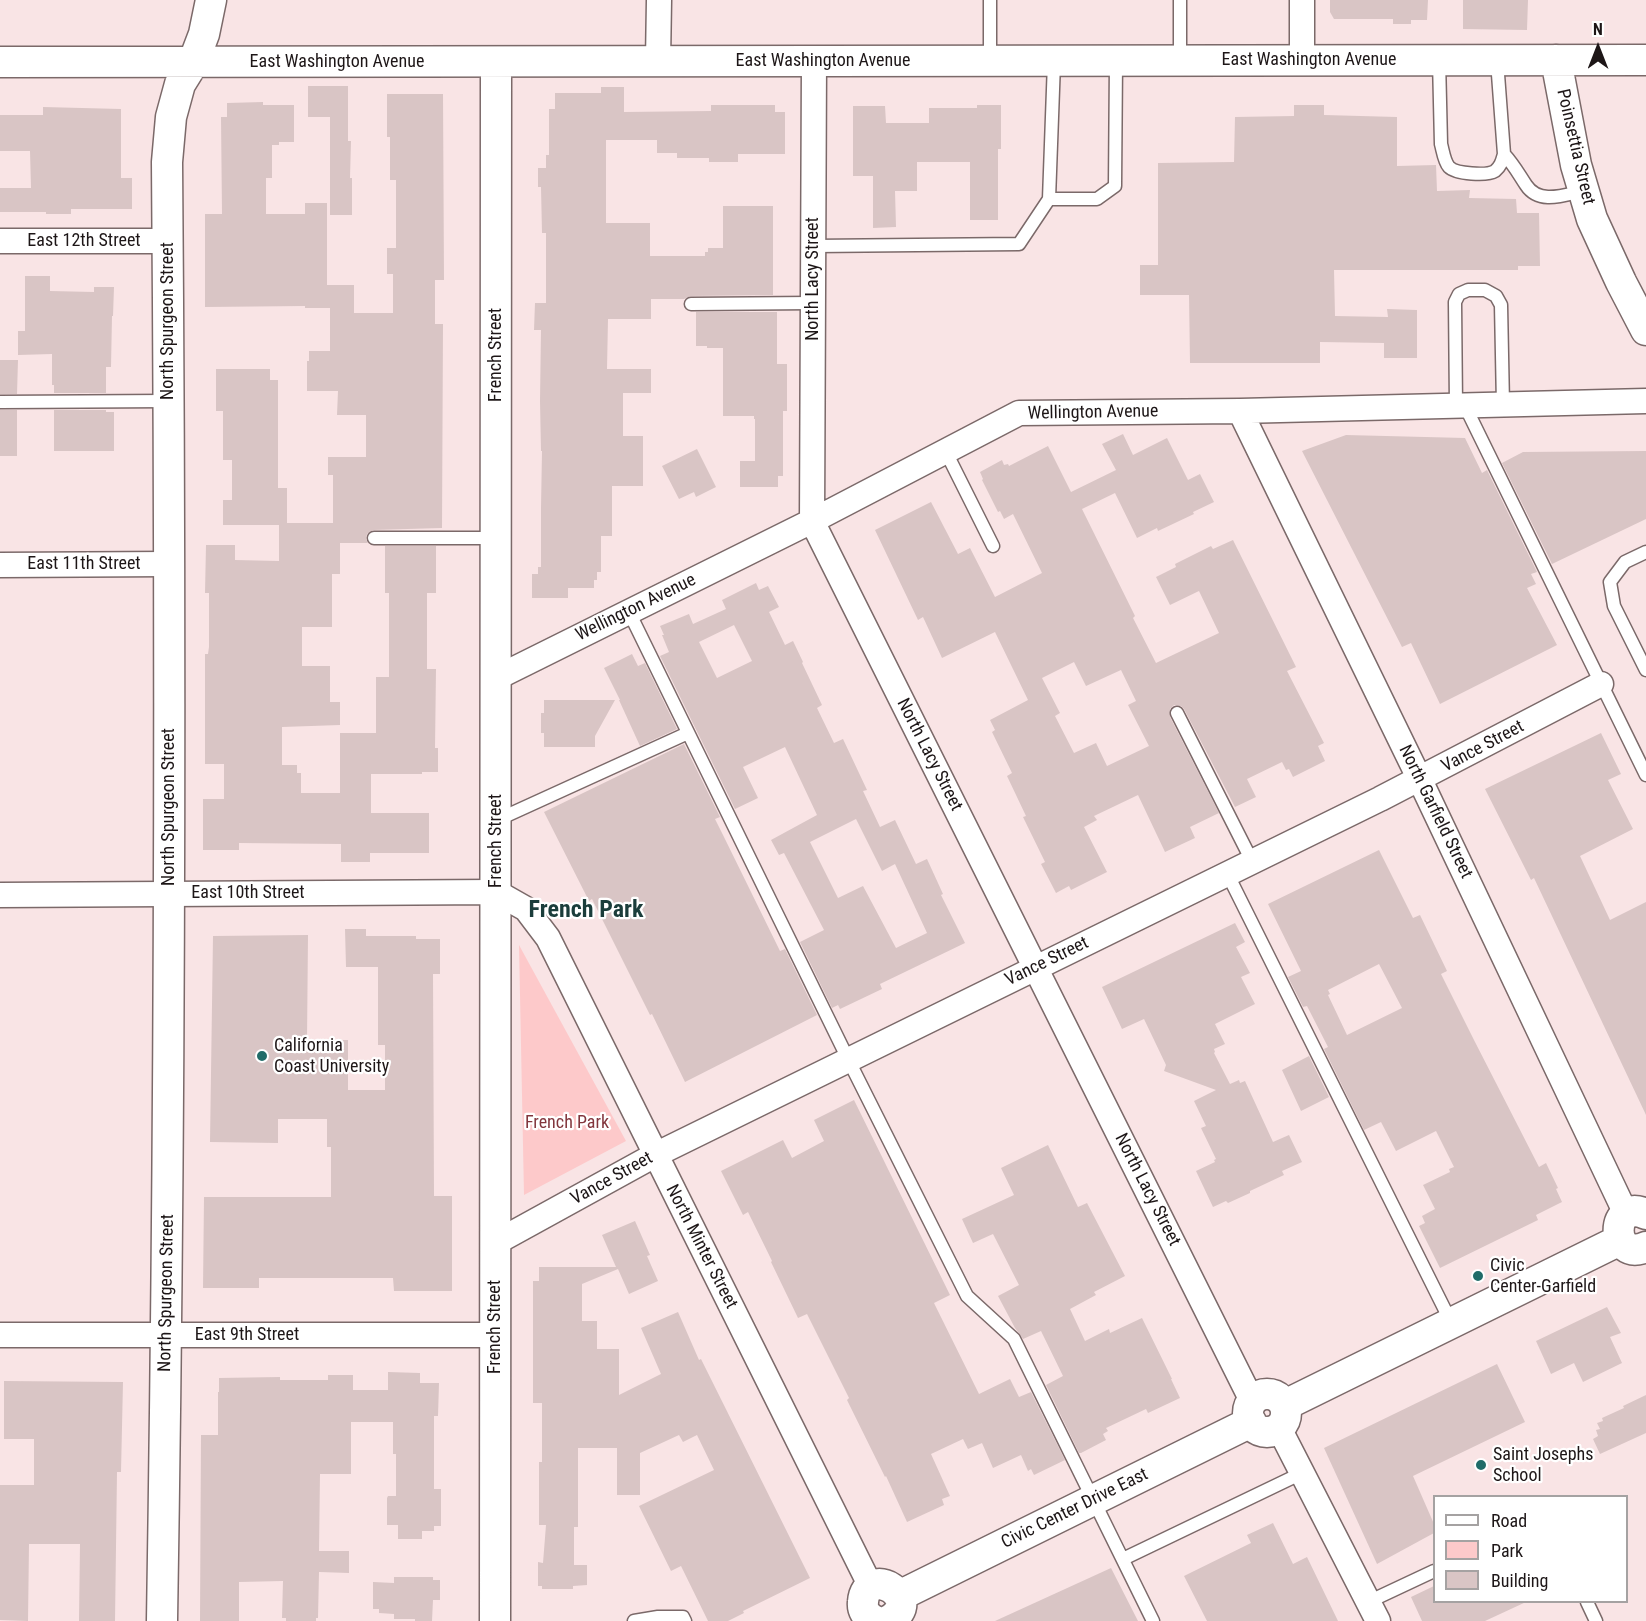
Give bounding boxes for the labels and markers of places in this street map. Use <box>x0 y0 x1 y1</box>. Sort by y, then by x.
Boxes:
place label: California Coast University <box>274 1035 389 1078</box>
marker: California Coast University <box>255 1049 269 1063</box>
place label: Civic Center-Garfield <box>1490 1255 1596 1298</box>
marker: Civic Center-Garfield <box>1471 1269 1485 1283</box>
place label: Saint Josephs School <box>1493 1444 1593 1486</box>
marker: Saint Josephs School <box>1474 1458 1488 1472</box>

